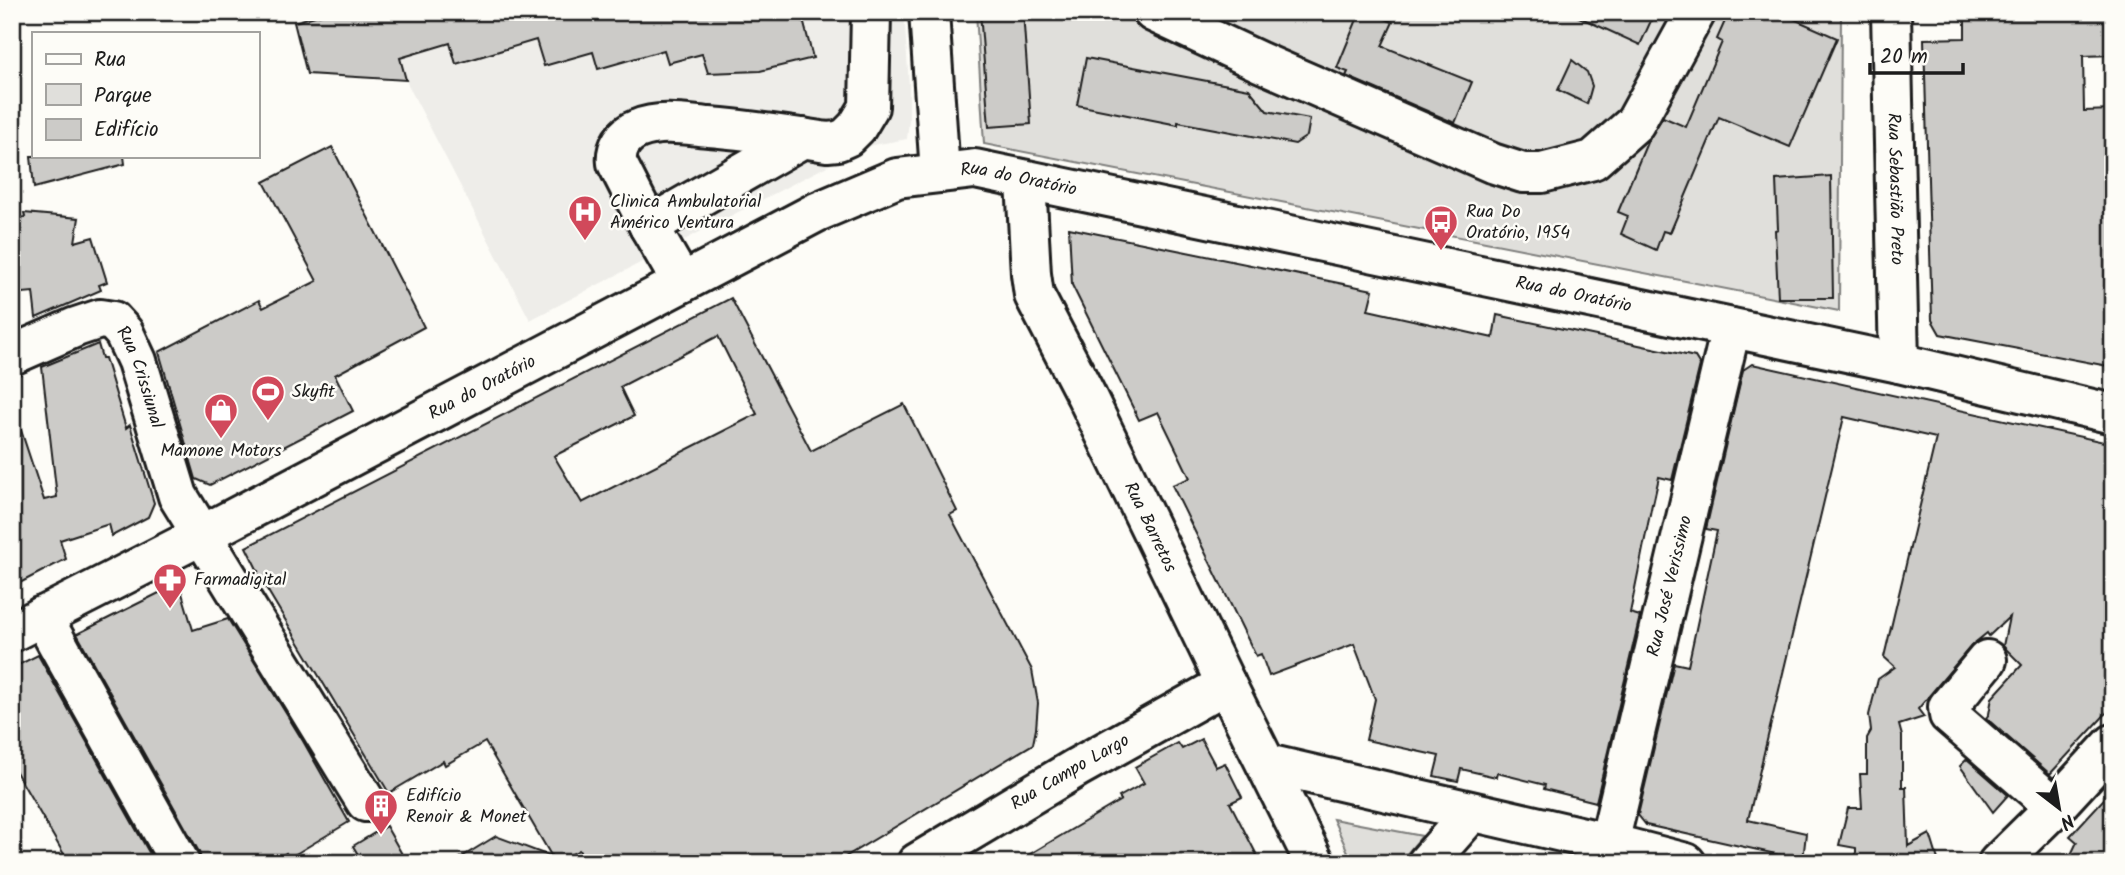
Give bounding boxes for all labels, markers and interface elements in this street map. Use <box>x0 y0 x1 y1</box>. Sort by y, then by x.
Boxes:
legend <box>32 32 259 158</box>
scale bar <box>1870 32 1962 76</box>
text: 20 m <box>1880 41 1928 74</box>
text: Rua <box>94 44 126 77</box>
text: Parque <box>94 80 152 113</box>
street label: Rua Sebastião Preto <box>1879 113 1911 265</box>
text: Edifício <box>94 114 159 147</box>
street label: Rua do Oratório <box>959 154 1079 204</box>
place label: Clinica Ambulatorial Américo Ventura <box>610 188 762 238</box>
hospital icon: Clinica Ambulatorial Américo Ventura <box>566 193 604 242</box>
place label: Rua Do Oratório, 1954 <box>1466 198 1570 248</box>
bus stop icon: Rua Do Oratório, 1954 <box>1422 203 1460 252</box>
street label: Rua do Oratório <box>1513 268 1634 321</box>
street label: Rua Crissiunal <box>109 319 171 433</box>
street label: Rua do Oratório <box>423 347 541 428</box>
sports icon: Skyfit <box>249 373 287 422</box>
place label: Skyfit <box>292 378 336 407</box>
shop icon: Mamone Motors <box>202 391 240 440</box>
place label: Mamone Motors <box>160 437 282 466</box>
street label: Rua Barretos <box>1116 477 1185 578</box>
street label: Rua José Verissimo <box>1639 513 1701 660</box>
pharmacy icon: Farmadigital <box>151 561 189 610</box>
place label: Farmadigital <box>194 566 287 595</box>
street label: Rua Campo Largo <box>1005 726 1135 818</box>
north arrow <box>2024 774 2094 844</box>
place label: Edifício Renoir & Monet <box>406 782 528 832</box>
building icon: Edifício Renoir & Monet <box>362 787 400 836</box>
text: N <box>2054 805 2080 837</box>

